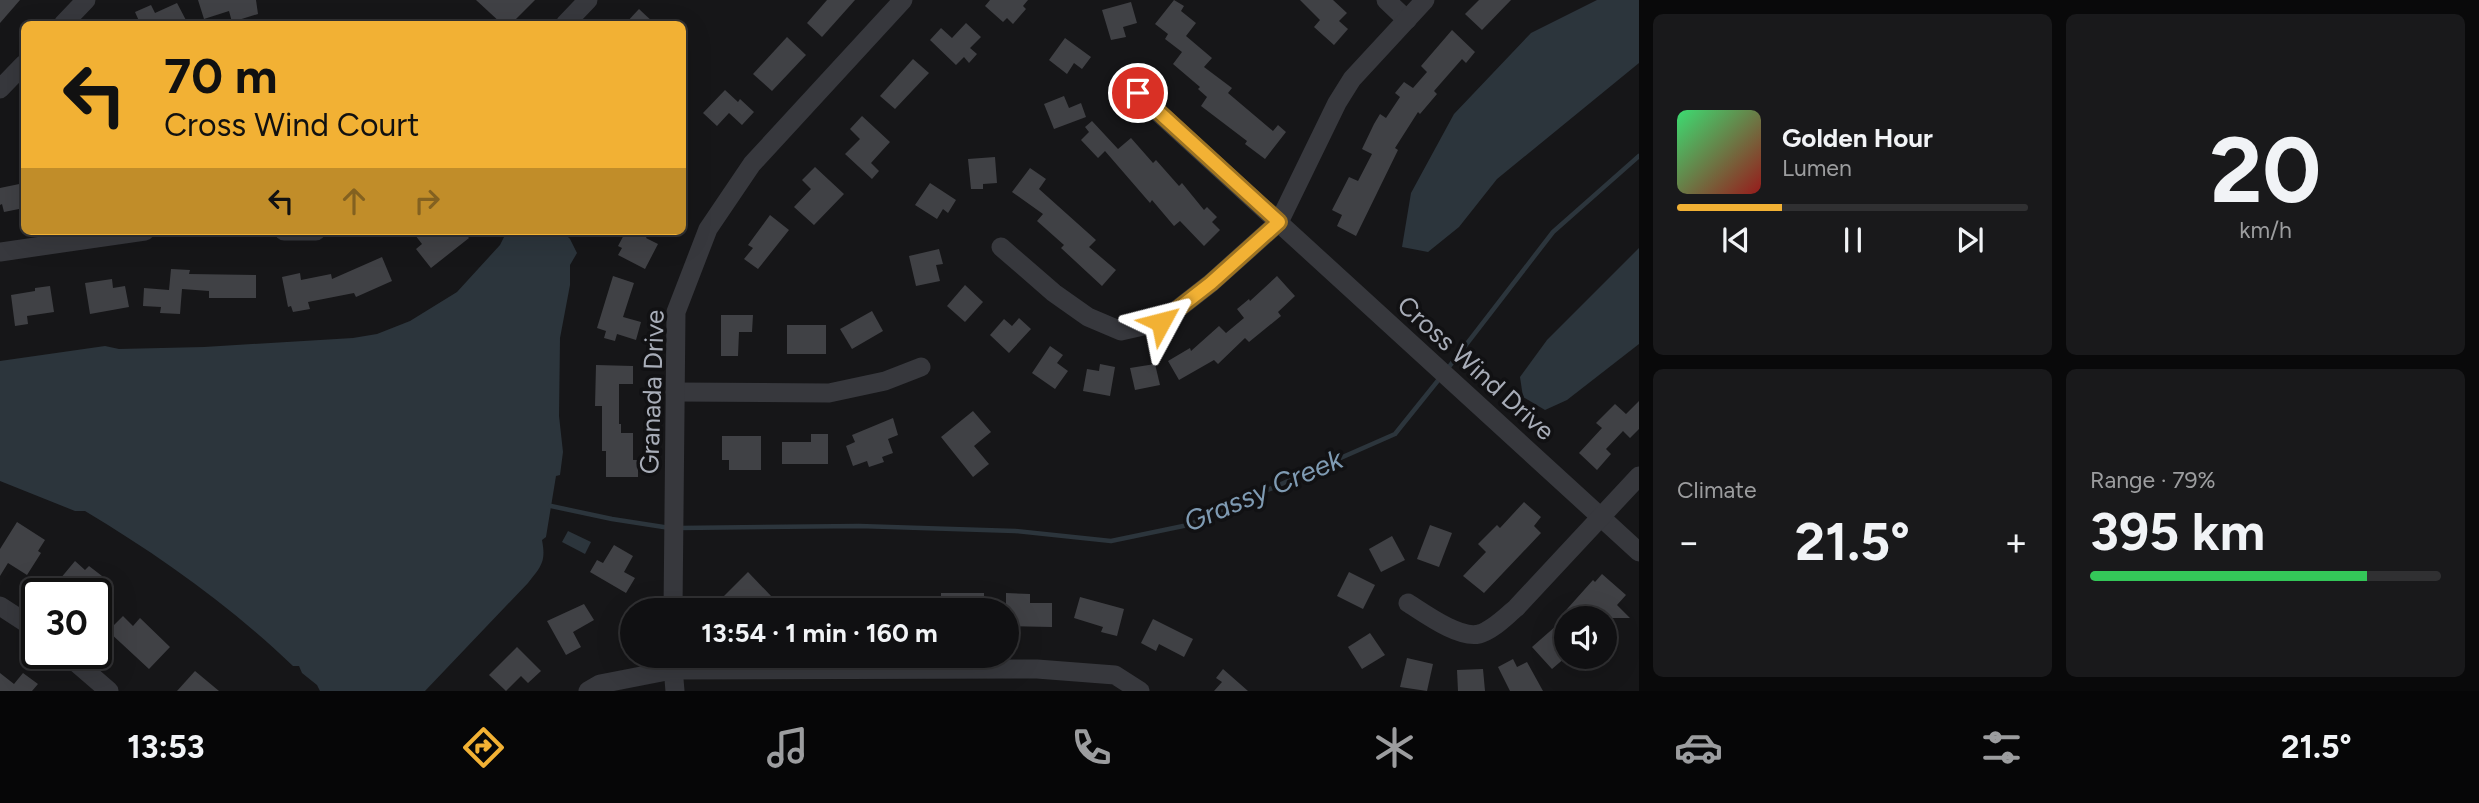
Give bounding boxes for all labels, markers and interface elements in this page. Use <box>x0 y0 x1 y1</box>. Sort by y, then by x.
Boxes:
text: 70 m <box>164 46 277 105</box>
icon: left <box>49 49 140 140</box>
pin <box>1108 63 1168 123</box>
icon: arrive <box>1119 74 1157 112</box>
text: Cross Wind Court <box>164 106 419 144</box>
text: 20 <box>2210 116 2321 225</box>
text: Golden Hour <box>1782 122 1933 154</box>
text: Lumen <box>1782 154 1852 182</box>
icon: left <box>262 182 300 220</box>
icon: ahead <box>335 182 373 220</box>
icon: right <box>408 182 446 220</box>
text: km/h <box>2239 216 2292 244</box>
icon: previous <box>1717 221 1755 259</box>
icon: pause <box>1834 221 1872 259</box>
icon: next <box>1951 221 1989 259</box>
position arrow <box>1124 285 1198 359</box>
street label: Cross Wind Drive <box>1391 289 1561 447</box>
street label: Granada Drive <box>633 309 671 475</box>
water label: Grassy Creek <box>1179 441 1349 539</box>
text: Range · 79% <box>2090 466 2216 494</box>
text: Climate <box>1677 476 1756 504</box>
text: 395 km <box>2090 501 2265 563</box>
text: 21.5° <box>1795 511 1910 573</box>
text: − <box>1677 519 1701 565</box>
text: + <box>2004 519 2028 565</box>
speed limit sign: 30 <box>21 578 112 669</box>
map controls <box>1554 606 1617 669</box>
button: sound <box>1554 606 1617 669</box>
text: 13:54 · 1 min · 160 m <box>701 617 938 649</box>
icon: directions <box>459 723 508 772</box>
icon: music <box>763 723 812 772</box>
icon: phone <box>1067 723 1116 772</box>
icon: climate <box>1370 723 1419 772</box>
icon: car <box>1674 723 1723 772</box>
icon: filters <box>1977 723 2026 772</box>
text: 13:53 <box>127 728 205 766</box>
text: 21.5° <box>2281 728 2352 766</box>

